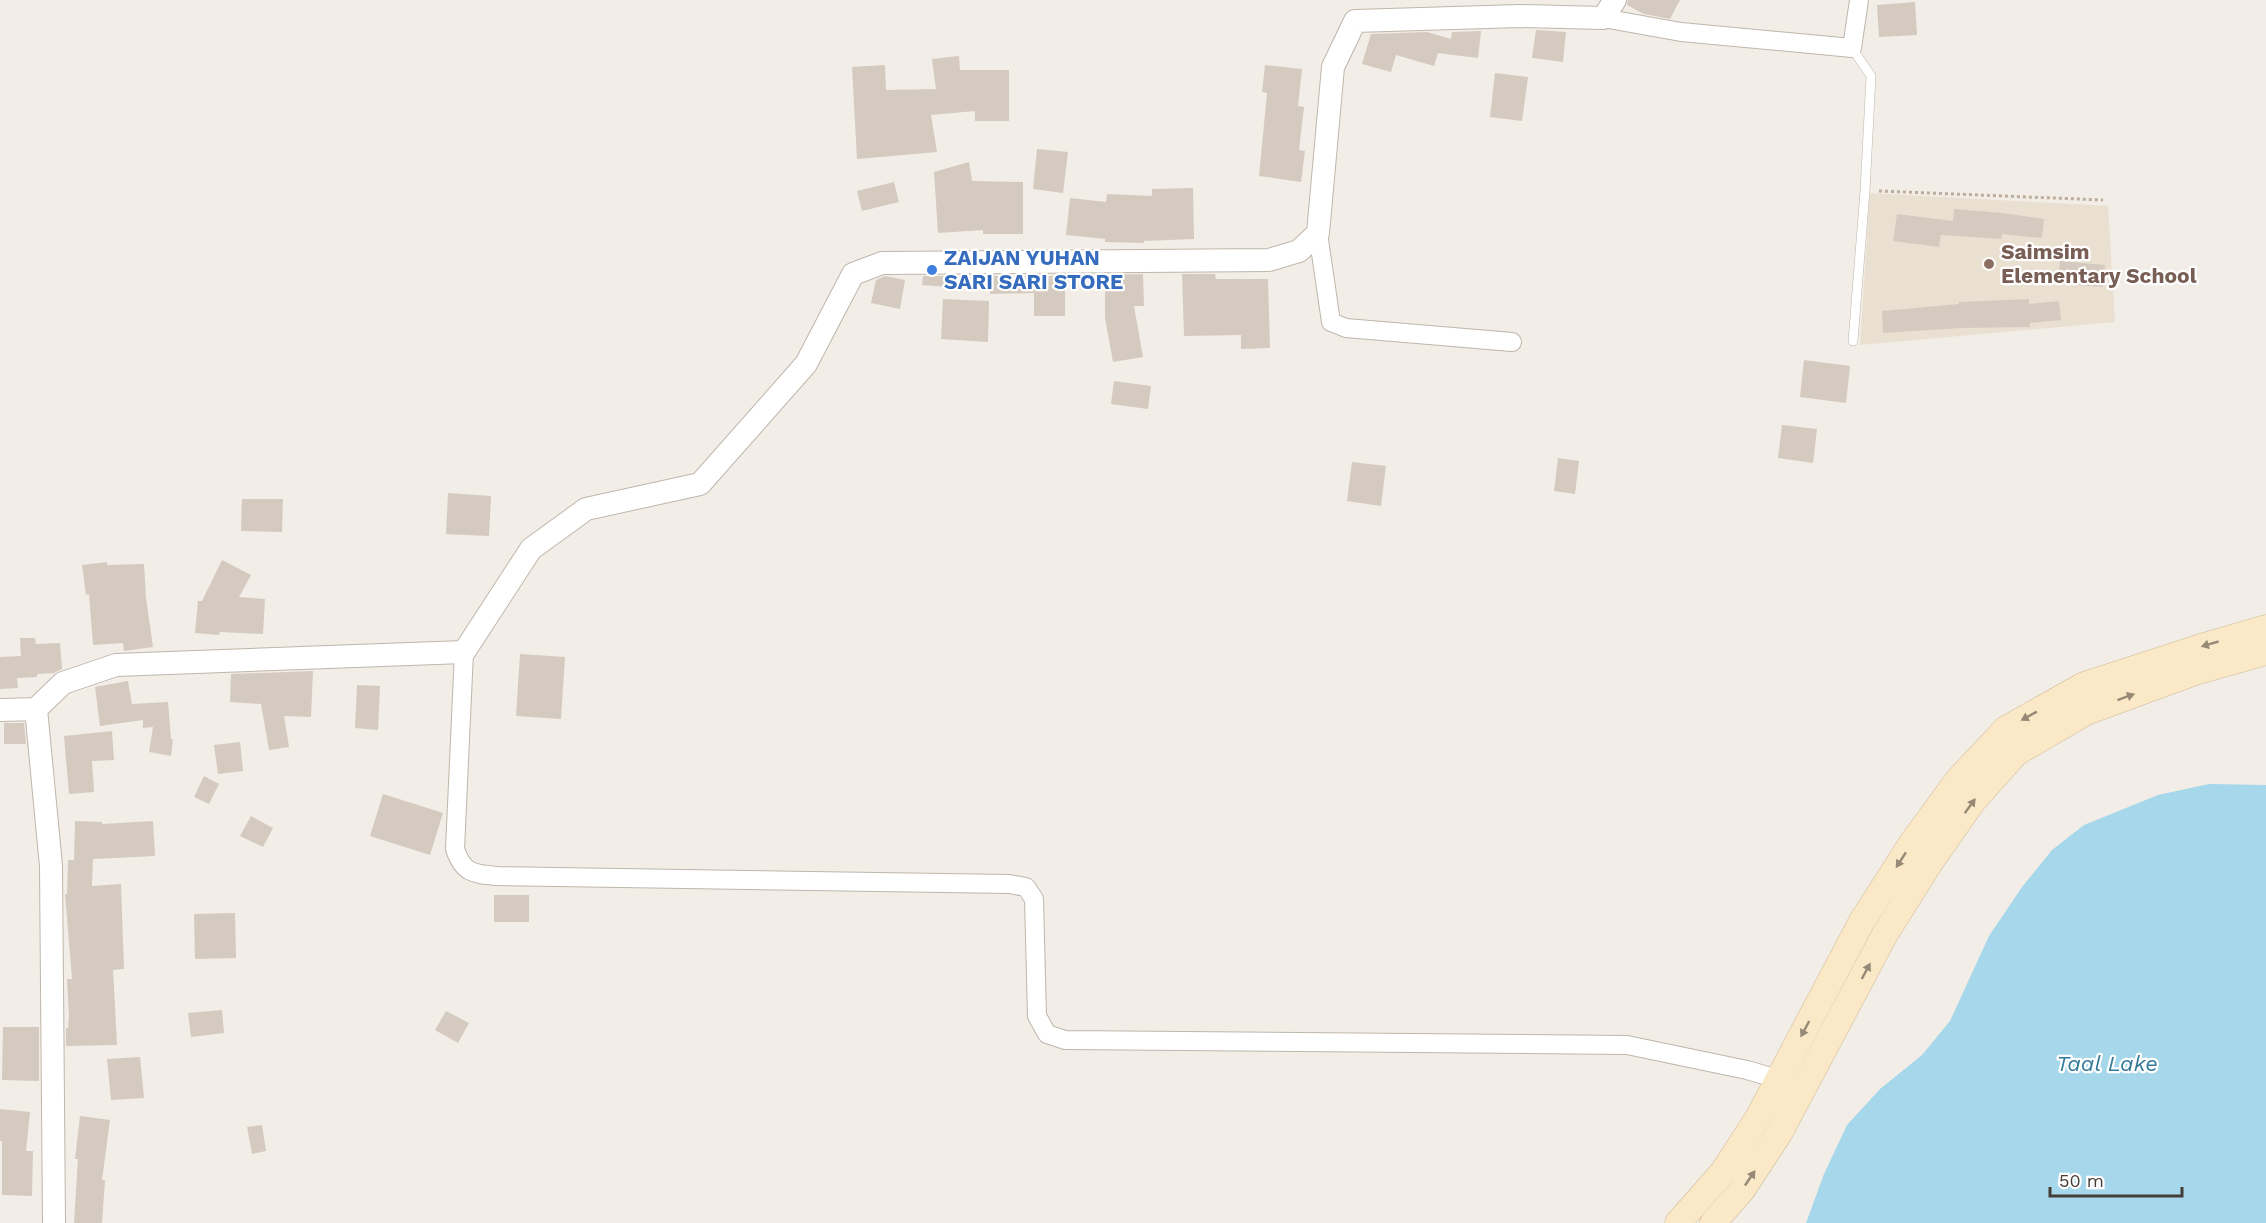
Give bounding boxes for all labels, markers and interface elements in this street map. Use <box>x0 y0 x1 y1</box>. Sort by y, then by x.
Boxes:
place label: Saimsim Elementary School <box>2001 239 2197 288</box>
place label: ZAIJAN YUHAN SARI SARI STORE <box>944 245 1123 294</box>
marker: Saimsim Elementary School <box>1982 257 1996 271</box>
marker: ZAIJAN YUHAN SARI SARI STORE <box>925 263 939 277</box>
one-way arrow <box>2201 640 2219 649</box>
one-way arrow <box>2118 692 2136 702</box>
one-way arrow <box>2020 711 2037 721</box>
one-way arrow <box>1963 799 1975 814</box>
one-way arrow <box>1896 852 1907 868</box>
one-way arrow <box>1860 962 1870 980</box>
one-way arrow <box>1800 1021 1810 1038</box>
water label: Taal Lake <box>2056 1051 2158 1076</box>
scale bar <box>2050 1160 2182 1198</box>
one-way arrow <box>1744 1170 1755 1186</box>
text: 50 m <box>2059 1170 2104 1191</box>

